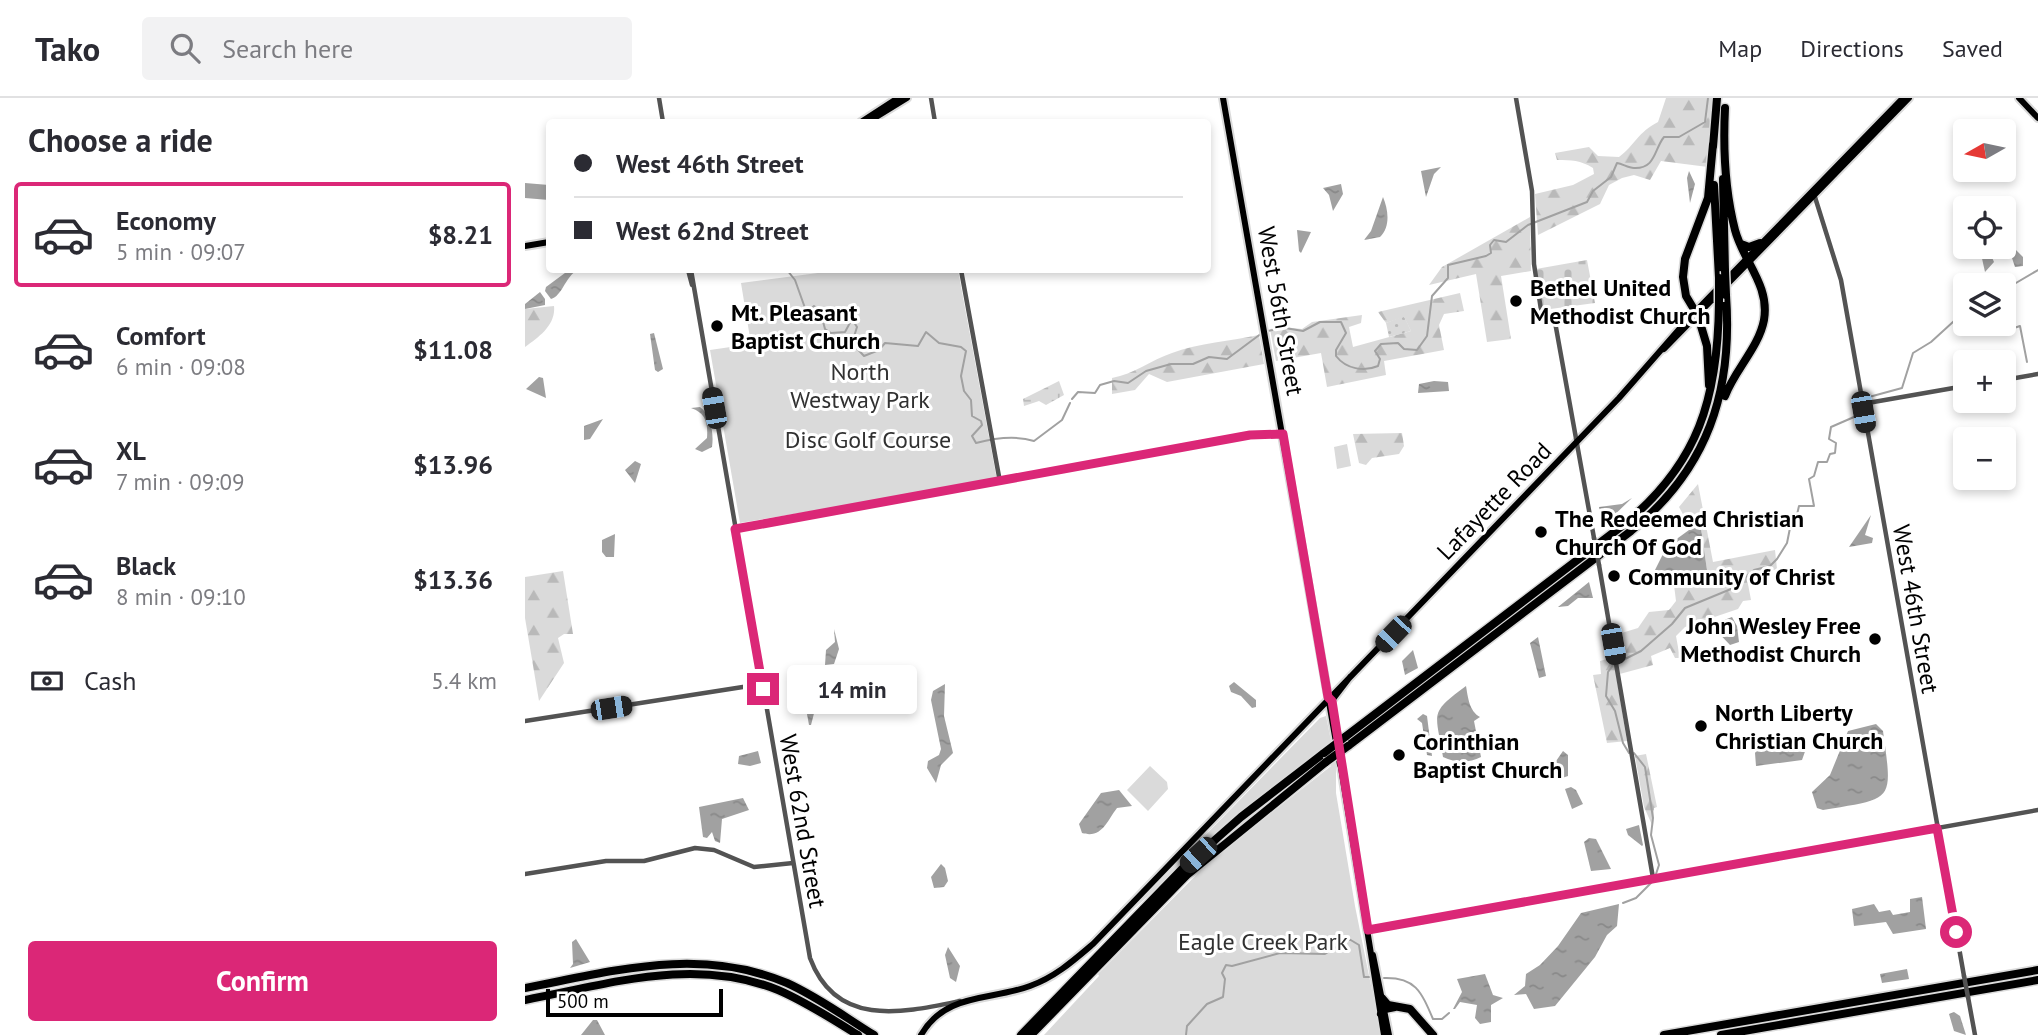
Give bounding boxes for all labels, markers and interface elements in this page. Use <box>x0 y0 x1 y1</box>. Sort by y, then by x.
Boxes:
search box <box>142 17 632 80</box>
text: Tako <box>35 27 100 70</box>
icon: search <box>166 29 204 67</box>
text: Search here <box>222 32 353 65</box>
text: Map <box>1718 33 1762 64</box>
text: Directions <box>1800 33 1904 64</box>
text: Saved <box>1942 33 2003 64</box>
text: Choose a ride <box>28 119 213 161</box>
north arrow <box>1953 119 2016 182</box>
map controls <box>1953 119 2016 490</box>
text: West 46th Street <box>616 147 804 180</box>
button: locate <box>1953 196 2016 259</box>
icon: car <box>32 203 95 266</box>
text: Economy <box>116 204 216 237</box>
text: West 62nd Street <box>616 214 808 247</box>
text: $8.21 <box>428 218 493 251</box>
street label: West 56th Street <box>1251 224 1311 398</box>
text: 5 min · 09:07 <box>116 237 246 266</box>
place label: Bethel United Methodist Church <box>1530 272 1711 331</box>
button: layers <box>1953 273 2016 336</box>
marker: Bethel United Methodist Church <box>1508 293 1524 309</box>
place label: Mt. Pleasant Baptist Church <box>731 297 880 356</box>
icon: car <box>32 318 95 381</box>
marker: Mt. Pleasant Baptist Church <box>709 318 725 334</box>
text: Comfort <box>116 319 206 352</box>
text: $11.08 <box>413 333 493 366</box>
button: + <box>1953 350 2016 413</box>
text: 6 min · 09:08 <box>116 352 246 381</box>
park label: North Westway Park <box>790 356 930 415</box>
car <box>701 385 728 431</box>
car <box>1850 389 1877 435</box>
park label: Disc Golf Course <box>785 424 951 455</box>
button: − <box>1953 427 2016 490</box>
icon: car <box>32 433 95 496</box>
text: XL <box>116 434 146 467</box>
street label: Lafayette Road <box>1430 436 1558 566</box>
text: $13.96 <box>413 448 493 481</box>
text: 7 min · 09:09 <box>116 467 244 496</box>
place label: The Redeemed Christian Church Of God <box>1555 503 1804 562</box>
street label: West 46th Street <box>1886 522 1946 696</box>
marker: The Redeemed Christian Church Of God <box>1533 524 1549 540</box>
icon: car <box>32 548 95 611</box>
text: Black <box>116 549 176 582</box>
place label: Community of Christ <box>1628 561 1836 592</box>
text: $13.36 <box>413 563 493 596</box>
marker: Community of Christ <box>1606 568 1622 584</box>
text: 8 min · 09:10 <box>116 582 246 611</box>
place label: John Wesley Free Methodist Church <box>1680 610 1861 669</box>
car <box>1371 612 1416 656</box>
car <box>1600 621 1627 667</box>
marker: John Wesley Free Methodist Church <box>1867 631 1883 647</box>
icon: cash <box>28 662 66 700</box>
text: Cash <box>84 664 136 697</box>
callout: 14 min <box>787 664 917 714</box>
text: 5.4 km <box>431 666 497 695</box>
route end <box>747 673 779 705</box>
text: 14 min <box>817 675 887 704</box>
car <box>589 694 634 722</box>
place label: North Liberty Christian Church <box>1715 697 1883 756</box>
marker: North Liberty Christian Church <box>1693 718 1709 734</box>
place label: Corinthian Baptist Church <box>1413 726 1562 785</box>
street label: West 62nd Street <box>772 732 834 910</box>
marker: Corinthian Baptist Church <box>1391 747 1407 763</box>
car <box>1176 833 1221 877</box>
route start <box>1940 916 1972 948</box>
park label: Eagle Creek Park <box>1178 926 1349 957</box>
button: Confirm <box>28 941 497 1021</box>
scale bar <box>546 986 723 1018</box>
text: 500 m <box>557 989 609 1013</box>

